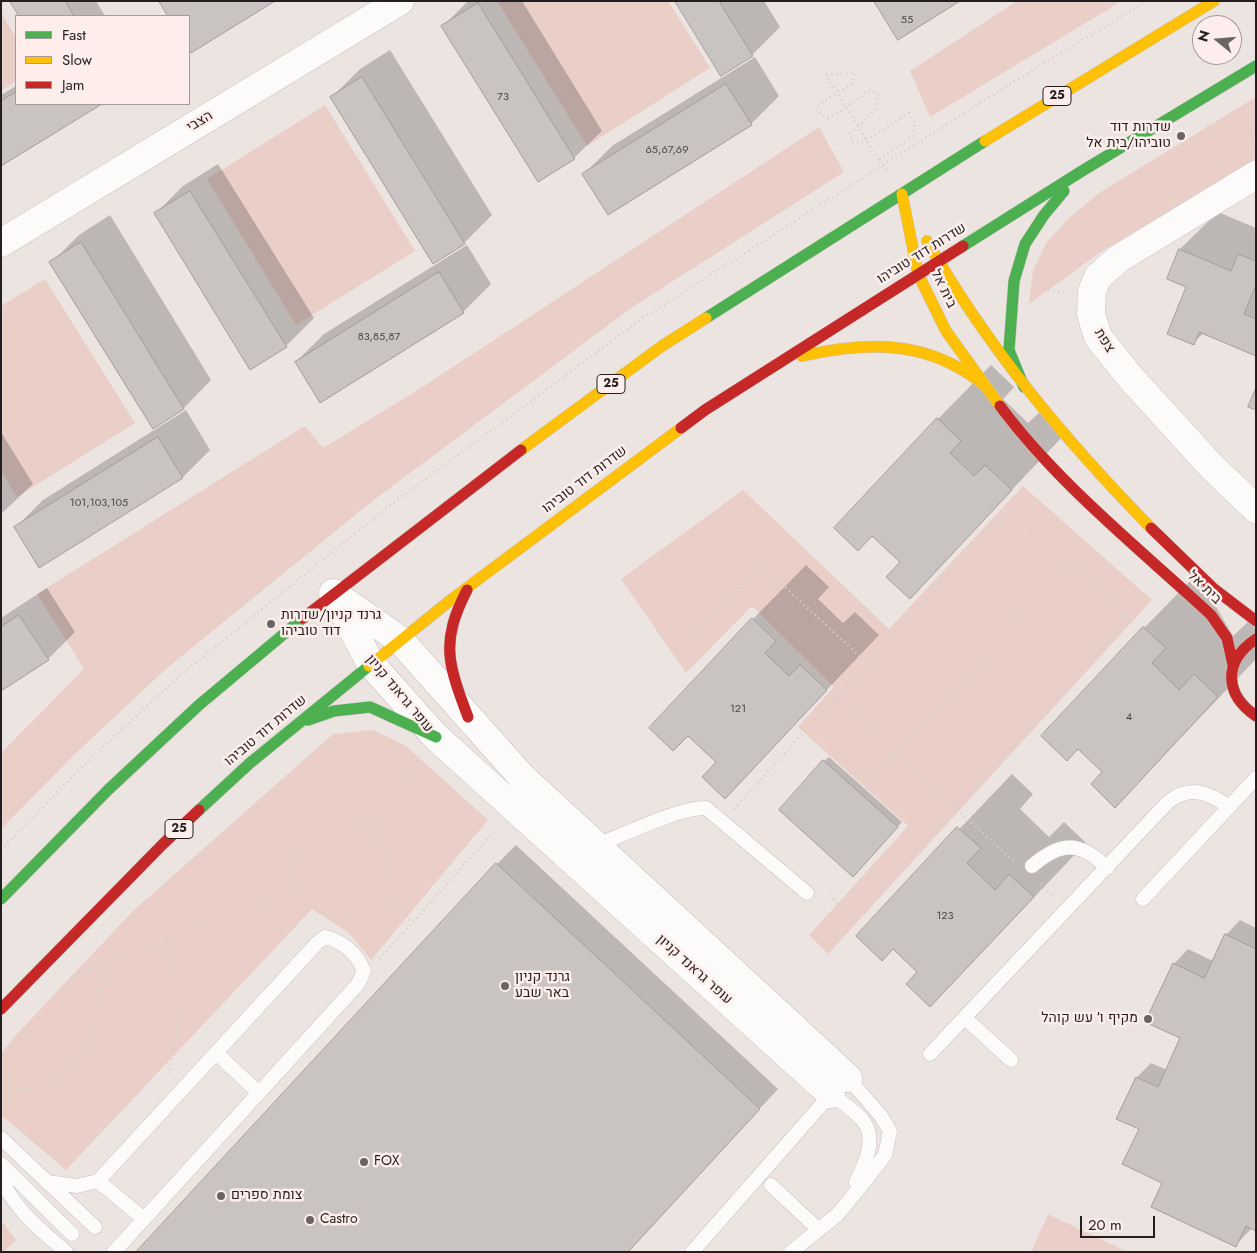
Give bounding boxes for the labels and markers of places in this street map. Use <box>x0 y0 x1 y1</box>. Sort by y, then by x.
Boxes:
place label: שדרות דוד טוביהו/בית אל <box>1086 120 1171 152</box>
marker: שדרות דוד טוביהו/בית אל <box>1175 130 1187 142</box>
place label: גרנד קניון/שדרות דוד טוביהו <box>281 608 381 640</box>
marker: גרנד קניון/שדרות דוד טוביהו <box>265 618 277 630</box>
place label: גרנד קניון באר שבע <box>515 970 570 1002</box>
marker: גרנד קניון באר שבע <box>499 980 511 992</box>
place label: מקיף ו׳ עש קוהל <box>1041 1011 1138 1027</box>
marker: מקיף ו׳ עש קוהל <box>1142 1013 1154 1025</box>
place label: FOX <box>374 1154 399 1170</box>
marker: FOX <box>358 1156 370 1168</box>
place label: צומת ספרים <box>231 1188 302 1204</box>
marker: צומת ספרים <box>215 1190 227 1202</box>
place label: Castro <box>320 1212 358 1228</box>
marker: Castro <box>304 1214 316 1226</box>

